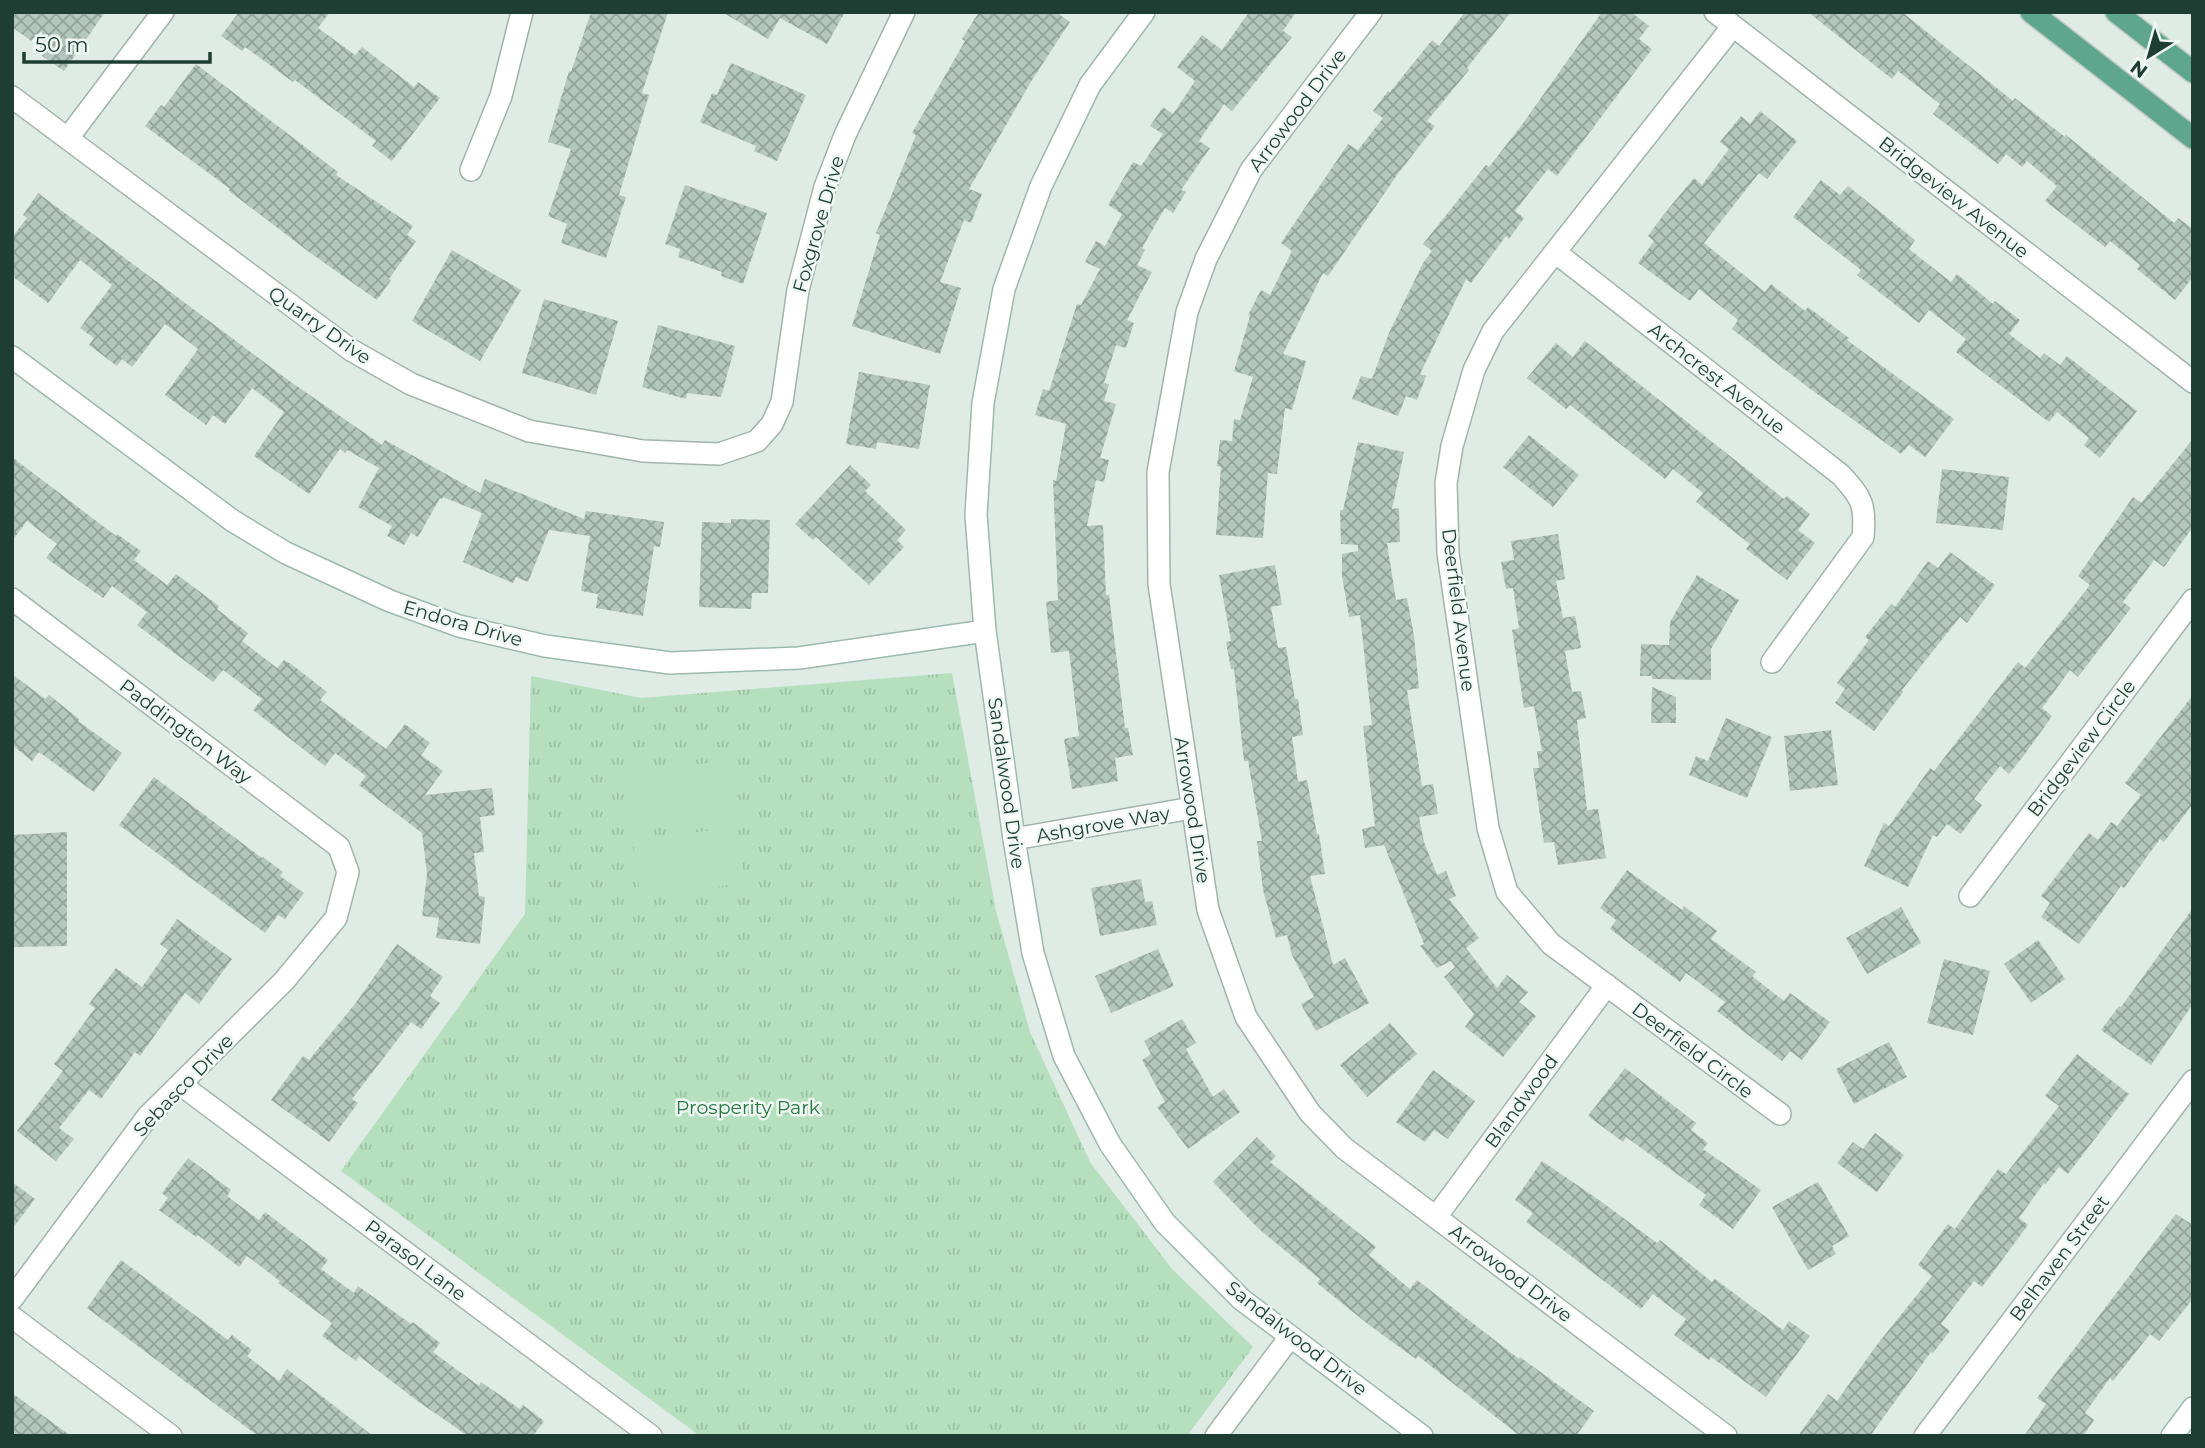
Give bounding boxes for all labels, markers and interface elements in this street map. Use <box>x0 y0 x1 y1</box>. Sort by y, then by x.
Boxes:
scale bar <box>24 21 210 65</box>
north arrow <box>2114 21 2184 91</box>
text: 50 m <box>35 32 89 57</box>
street label: Arrowood Drive <box>1244 44 1351 176</box>
text: N <box>2126 55 2152 83</box>
street label: Bridgeview Avenue <box>1874 132 2033 263</box>
street label: Foxgrove Drive <box>788 153 849 295</box>
street label: Quarry Drive <box>264 282 375 369</box>
street label: Archcrest Avenue <box>1644 318 1790 439</box>
street label: Deerfield Avenue <box>1437 527 1480 693</box>
street label: Endora Drive <box>400 595 525 652</box>
street label: Paddington Way <box>115 674 257 789</box>
street label: Bridgeview Circle <box>2022 675 2140 821</box>
street label: Sandalwood Drive <box>983 696 1030 870</box>
street label: Arrowood Drive <box>1170 735 1215 885</box>
street label: Ashgrove Way <box>1034 801 1172 848</box>
street label: Deerfield Circle <box>1628 997 1758 1103</box>
street label: Sebasco Drive <box>129 1029 238 1141</box>
street label: Blandwood <box>1480 1050 1563 1152</box>
park label: Prosperity Park <box>676 1096 821 1119</box>
street label: Belhaven Street <box>2005 1191 2114 1326</box>
street label: Parasol Lane <box>361 1215 471 1306</box>
street label: Arrowood Drive <box>1445 1220 1577 1327</box>
street label: Sandalwood Drive <box>1222 1276 1372 1401</box>

